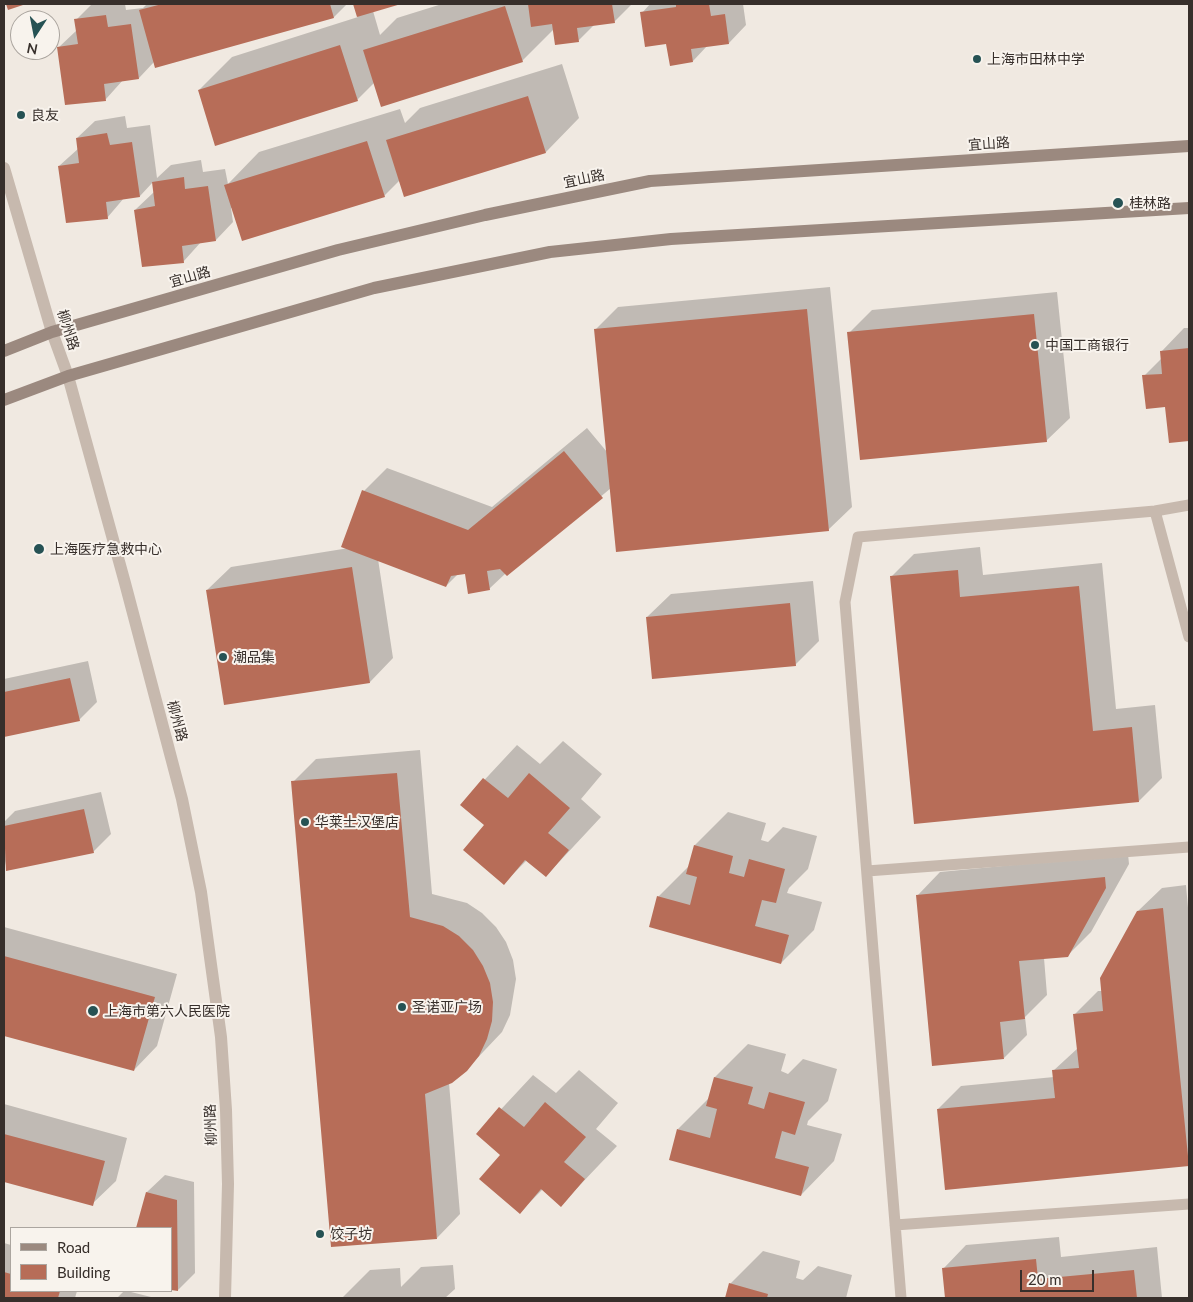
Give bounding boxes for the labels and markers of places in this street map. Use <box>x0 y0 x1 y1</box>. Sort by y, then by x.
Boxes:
place label: 上海市田林中学 <box>987 51 1085 67</box>
marker: 上海市田林中学 <box>971 53 983 65</box>
place label: 良友 <box>31 107 59 123</box>
marker: 良友 <box>15 109 27 121</box>
place label: 桂林路 <box>1129 195 1171 211</box>
marker: 桂林路 <box>1111 196 1125 210</box>
place label: 中国工商银行 <box>1045 337 1129 353</box>
marker: 中国工商银行 <box>1029 339 1041 351</box>
place label: 上海医疗急救中心 <box>50 541 162 557</box>
marker: 上海医疗急救中心 <box>32 542 46 556</box>
place label: 潮品集 <box>233 649 275 665</box>
marker: 潮品集 <box>217 651 229 663</box>
place label: 华莱士汉堡店 <box>315 814 399 830</box>
marker: 华莱士汉堡店 <box>299 816 311 828</box>
place label: 圣诺亚广场 <box>412 999 482 1015</box>
marker: 圣诺亚广场 <box>396 1001 408 1013</box>
place label: 上海市第六人民医院 <box>104 1003 230 1019</box>
marker: 上海市第六人民医院 <box>86 1004 100 1018</box>
place label: 饺子坊 <box>330 1226 372 1242</box>
marker: 饺子坊 <box>314 1228 326 1240</box>

